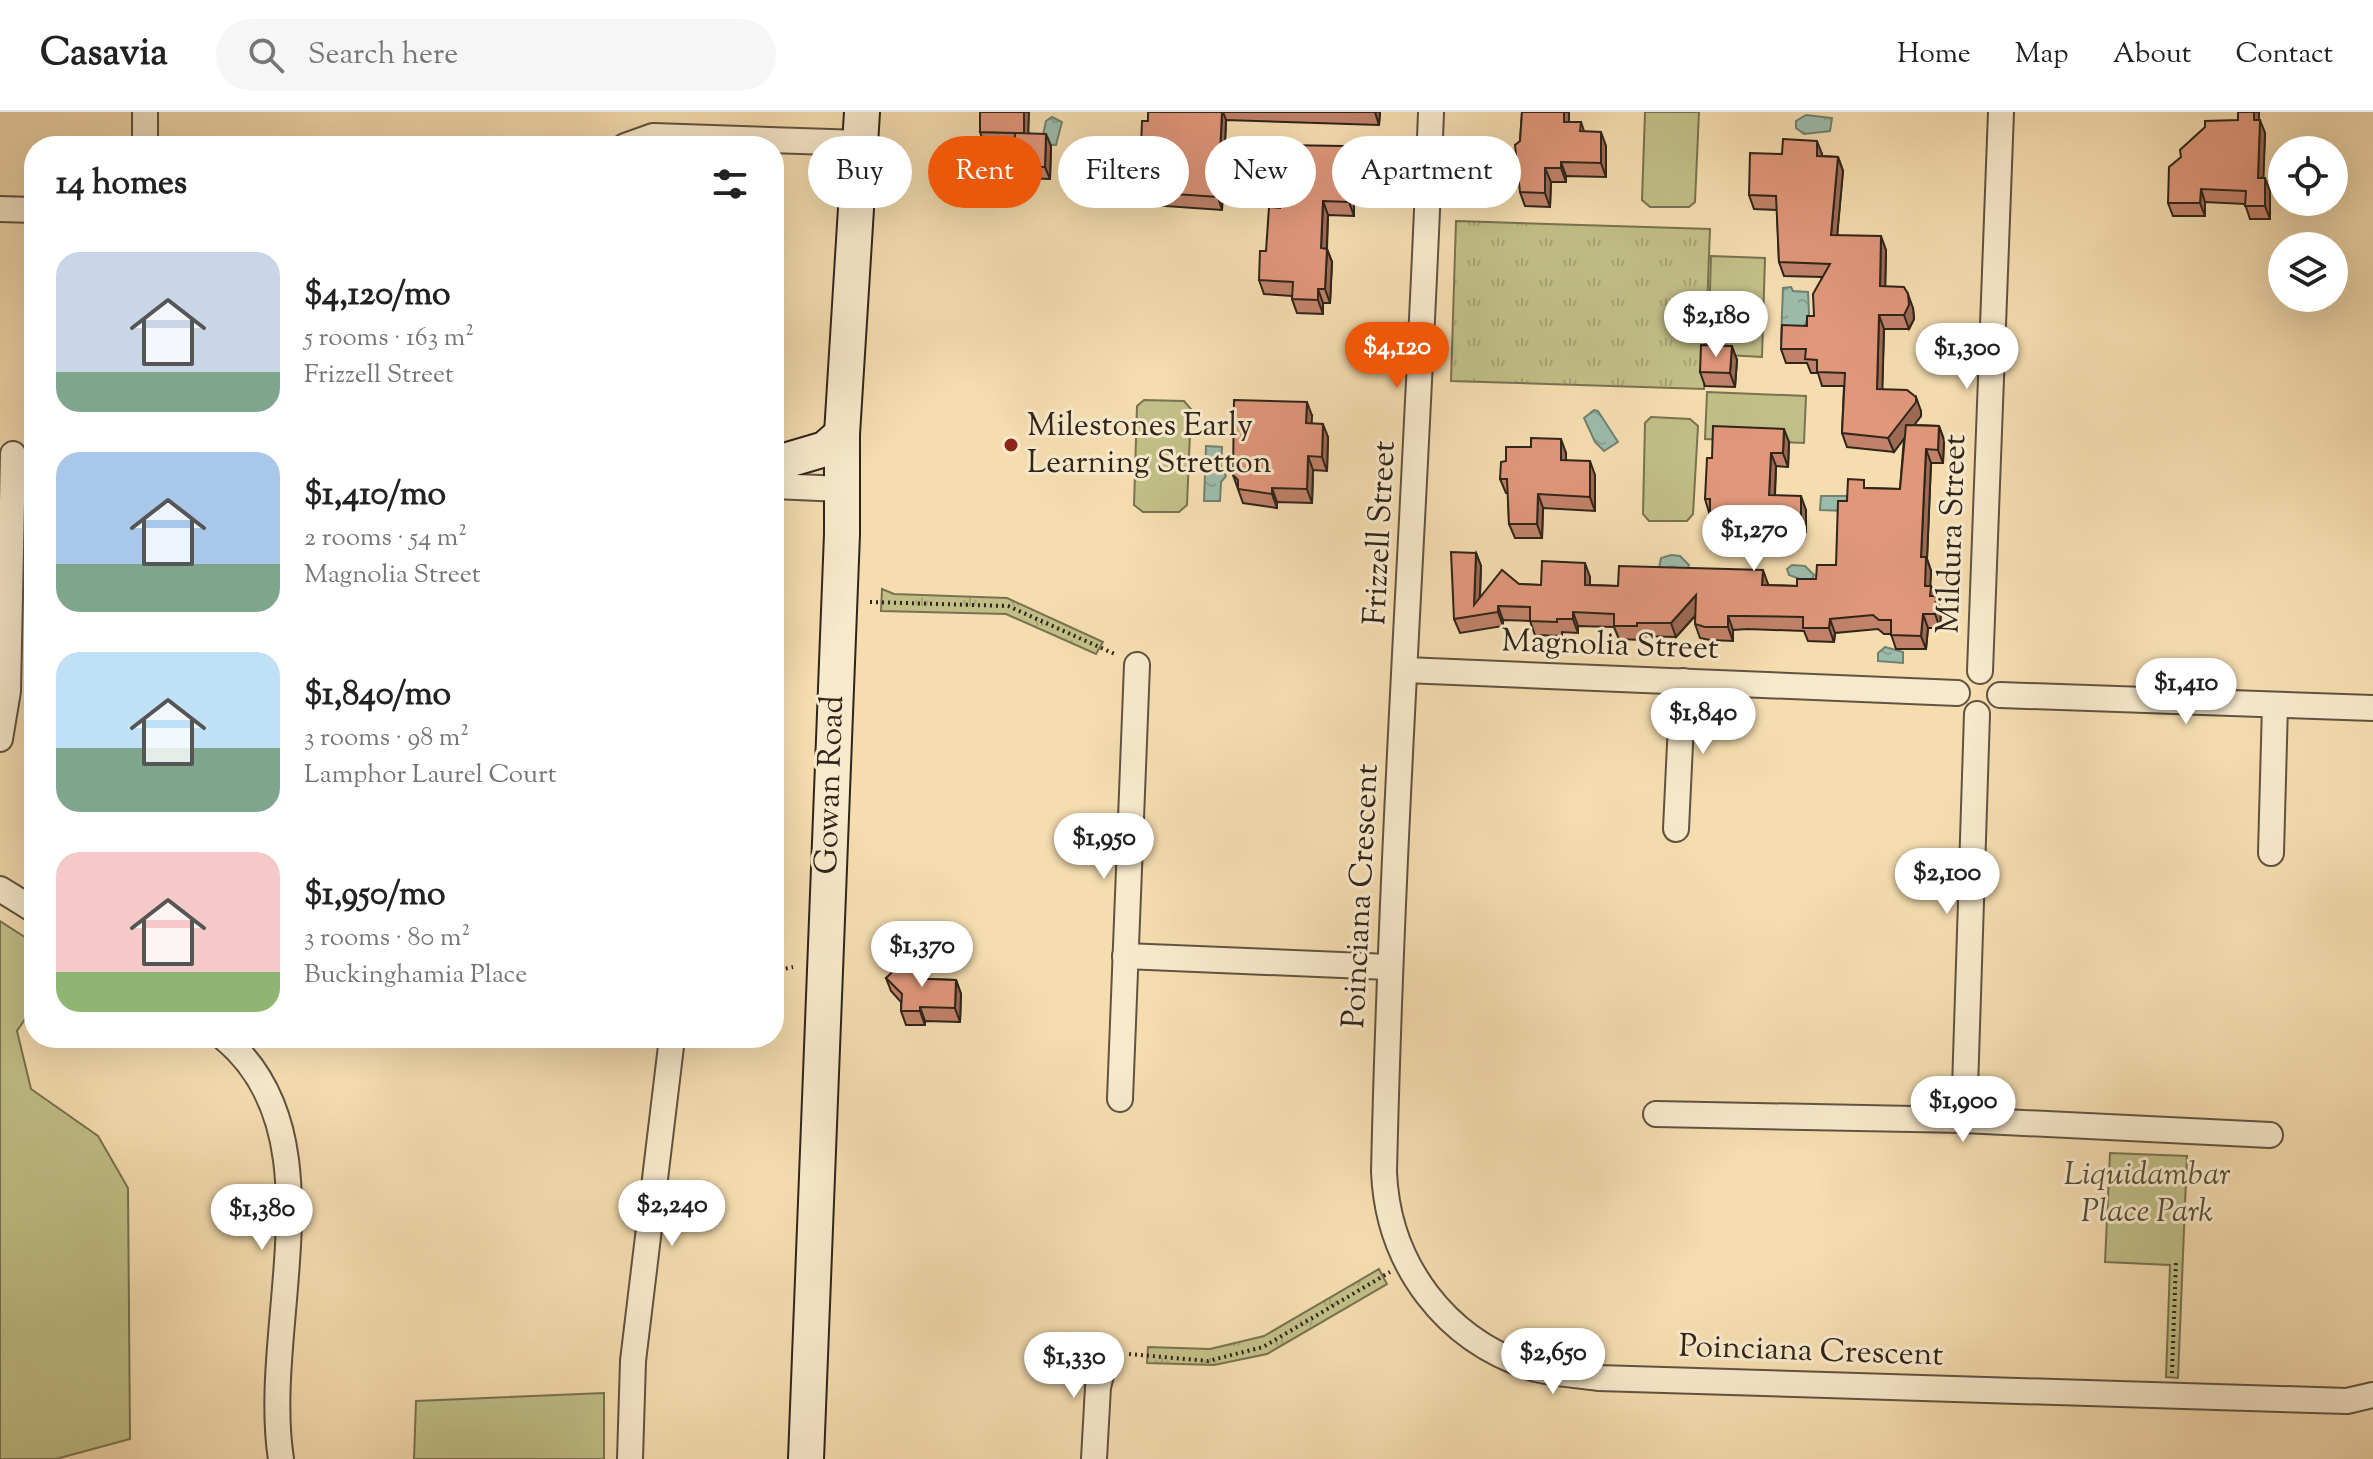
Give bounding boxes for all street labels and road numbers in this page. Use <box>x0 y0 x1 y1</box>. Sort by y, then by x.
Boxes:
street label: Mildura Street <box>1927 433 1979 634</box>
street label: Frizzell Street <box>1353 440 1409 626</box>
street label: Magnolia Street <box>1501 619 1720 673</box>
street label: Gowan Road <box>805 695 857 875</box>
street label: Poinciana Crescent <box>1332 763 1392 1029</box>
street label: Poinciana Crescent <box>1678 1324 1944 1380</box>

